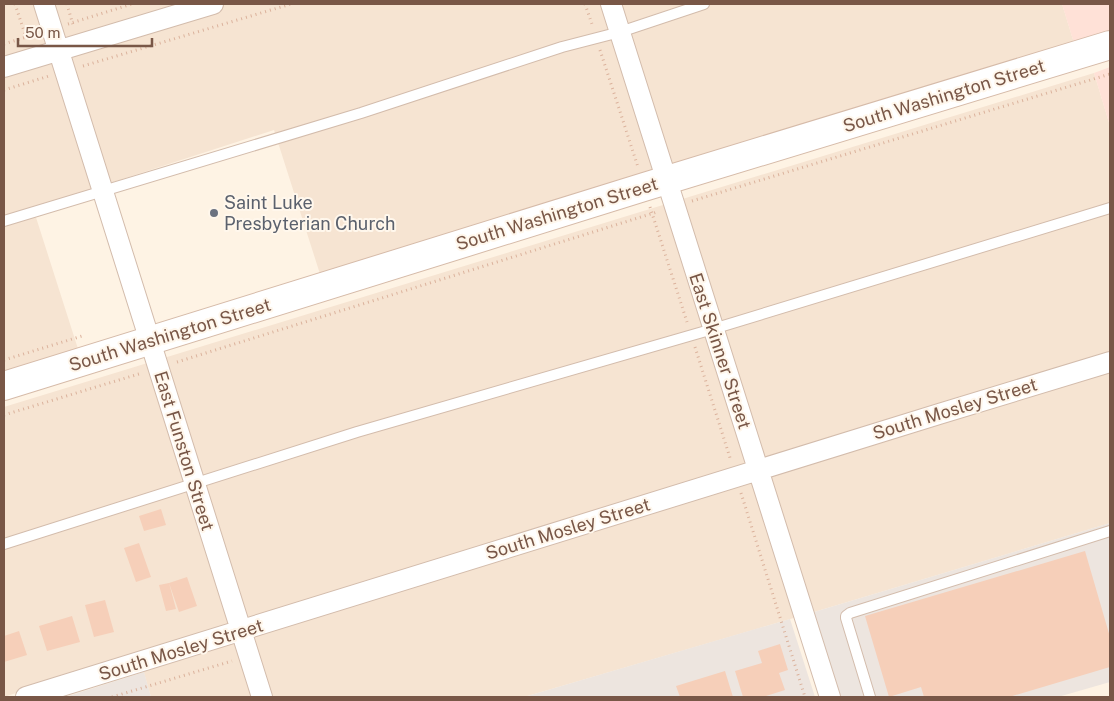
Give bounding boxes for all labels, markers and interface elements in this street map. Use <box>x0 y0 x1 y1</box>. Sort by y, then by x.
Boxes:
scale bar <box>18 15 151 47</box>
text: 50 m <box>25 24 60 41</box>
street label: South Washington Street <box>840 55 1047 136</box>
street label: South Washington Street <box>453 173 660 254</box>
place label: Saint Luke Presbyterian Church <box>224 192 395 234</box>
marker: Saint Luke Presbyterian Church <box>208 207 220 219</box>
street label: East Skinner Street <box>685 270 756 432</box>
street label: South Washington Street <box>66 294 273 375</box>
street label: East Funston Street <box>150 369 219 533</box>
street label: South Mosley Street <box>870 373 1040 444</box>
street label: South Mosley Street <box>483 493 653 564</box>
street label: South Mosley Street <box>96 614 266 685</box>

